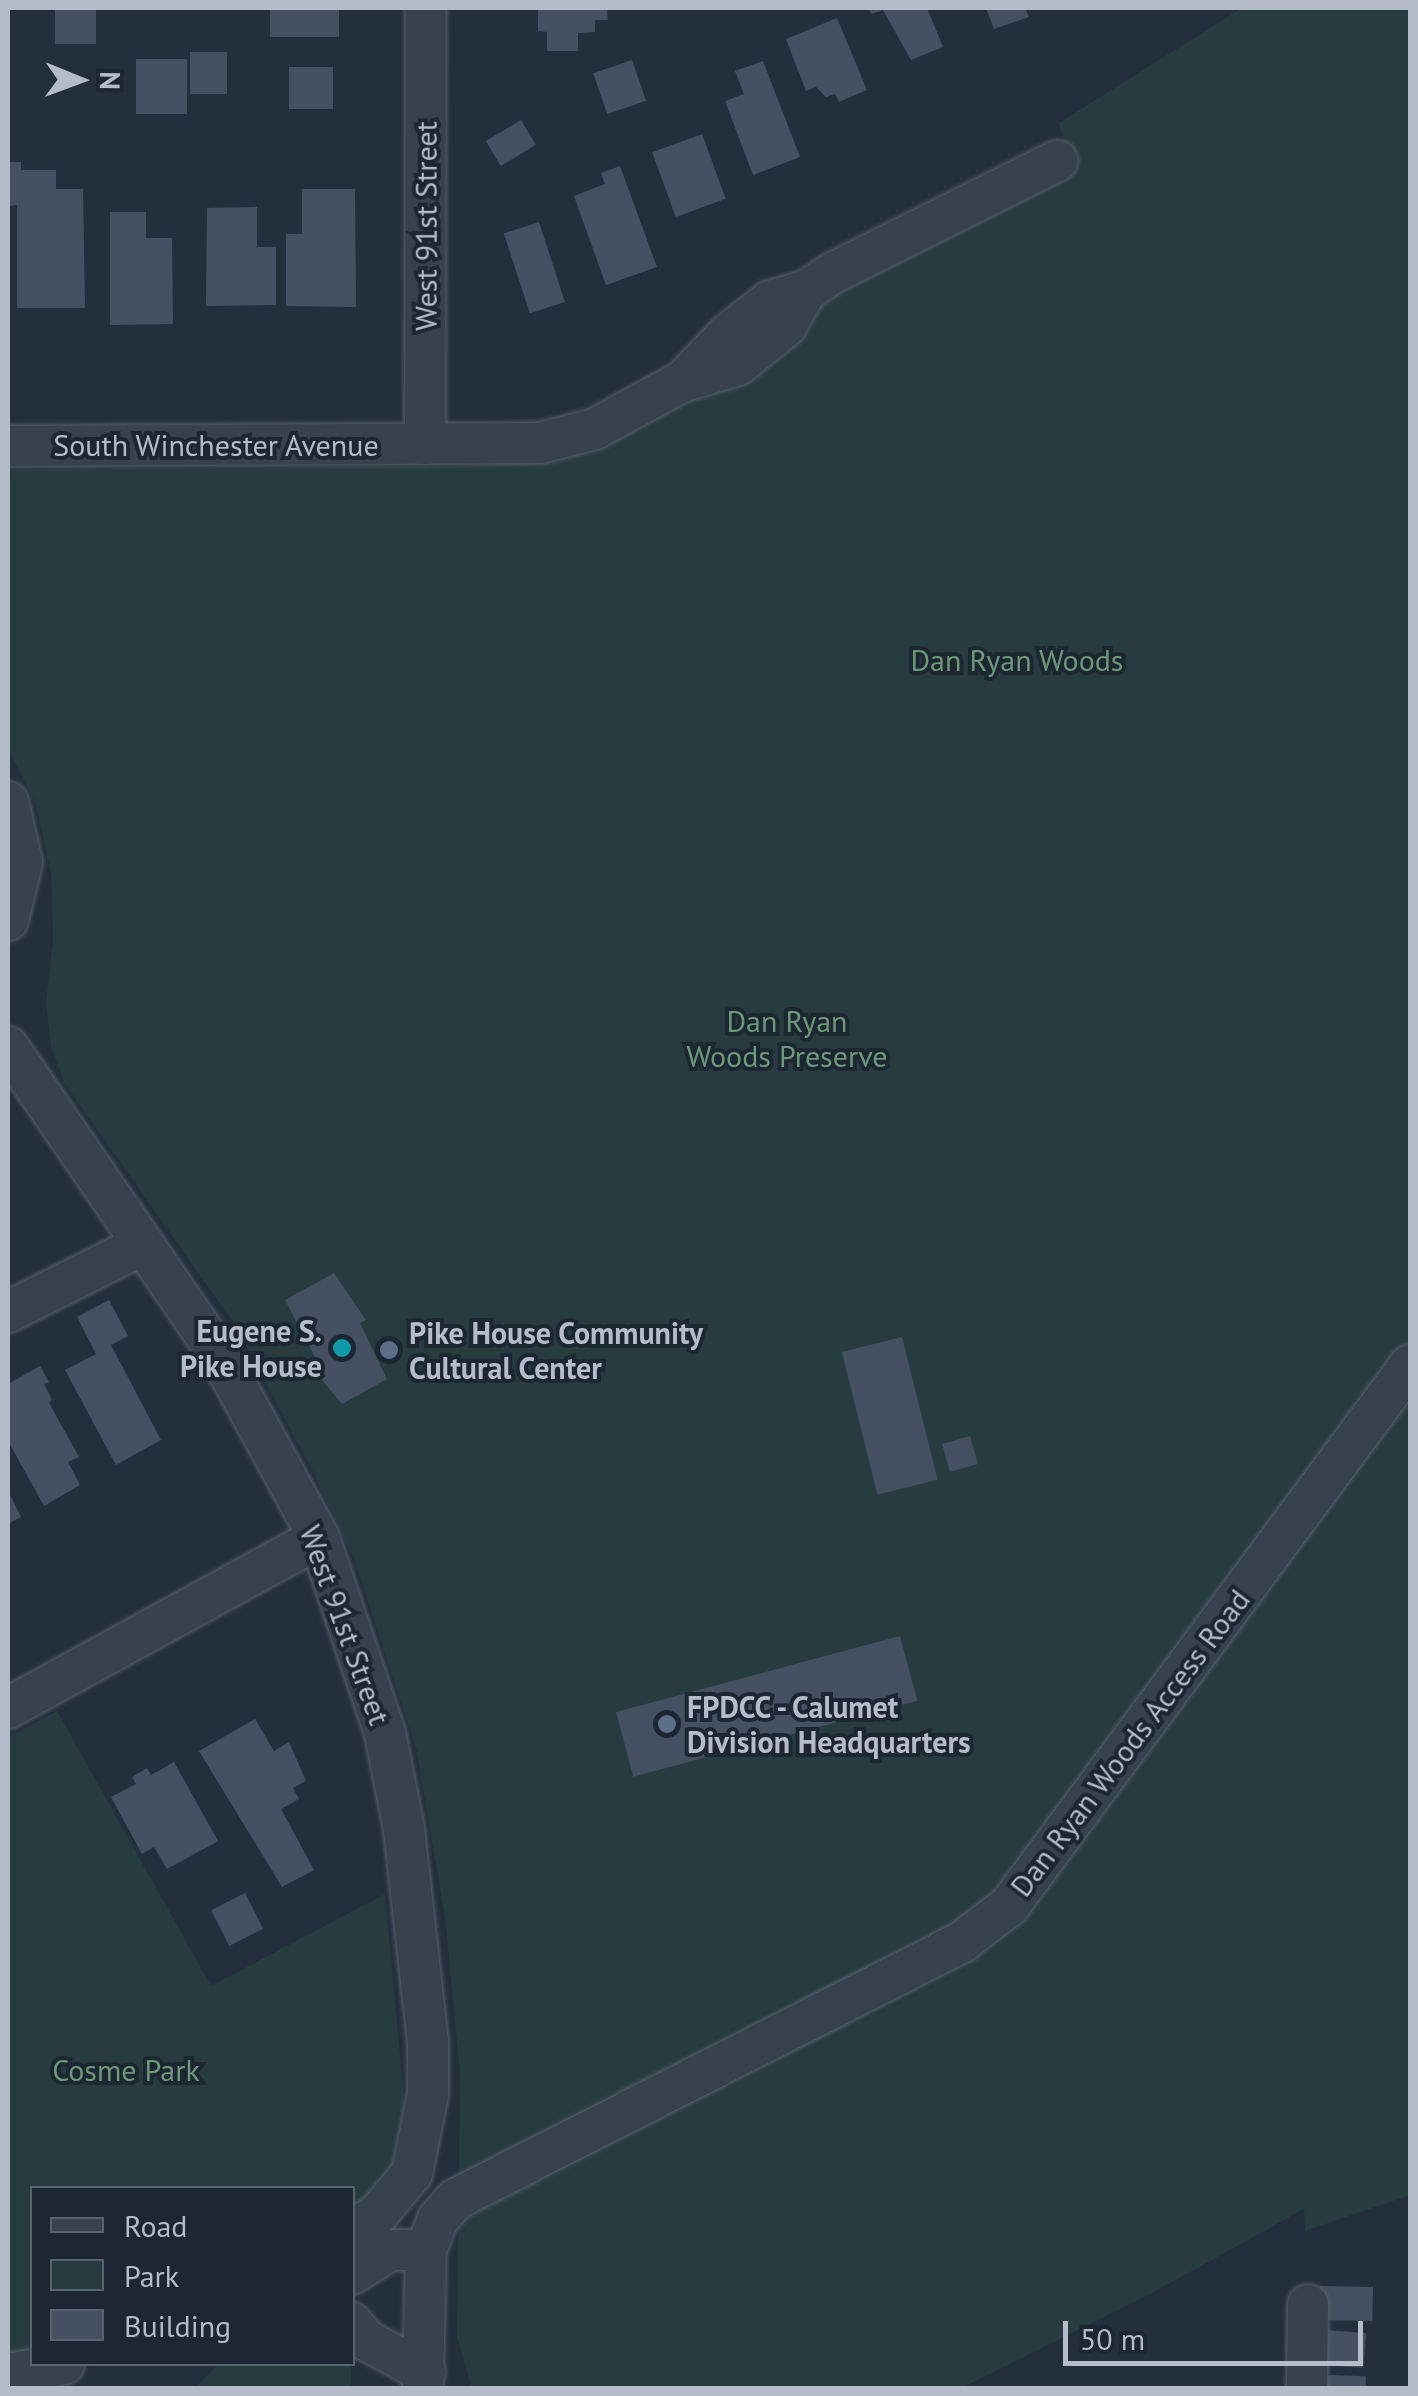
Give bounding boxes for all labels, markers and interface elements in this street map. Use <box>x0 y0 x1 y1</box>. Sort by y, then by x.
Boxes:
north arrow <box>30 30 130 130</box>
text: N <box>92 71 129 90</box>
street label: West 91st Street <box>408 121 444 331</box>
street label: South Winchester Avenue <box>53 427 379 463</box>
park label: Dan Ryan Woods <box>910 642 1124 678</box>
park label: Dan Ryan Woods Preserve <box>686 1003 888 1074</box>
place label: Eugene S. Pike House <box>180 1313 322 1384</box>
place label: Pike House Community Cultural Center <box>409 1315 703 1386</box>
marker: Eugene S. Pike House <box>331 1337 353 1359</box>
marker: Pike House Community Cultural Center <box>378 1339 400 1361</box>
street label: West 91st Street <box>292 1520 398 1730</box>
street label: Dan Ryan Woods Access Road <box>1002 1582 1258 1904</box>
place label: FPDCC - Calumet Division Headquarters <box>687 1689 971 1760</box>
marker: FPDCC - Calumet Division Headquarters <box>656 1713 678 1735</box>
park label: Cosme Park <box>52 2052 200 2088</box>
legend <box>30 2186 355 2366</box>
text: Road <box>124 2206 188 2245</box>
text: Park <box>124 2256 179 2295</box>
scale bar <box>1068 2301 1368 2363</box>
text: Building <box>124 2306 231 2345</box>
text: 50 m <box>1080 2319 1145 2358</box>

